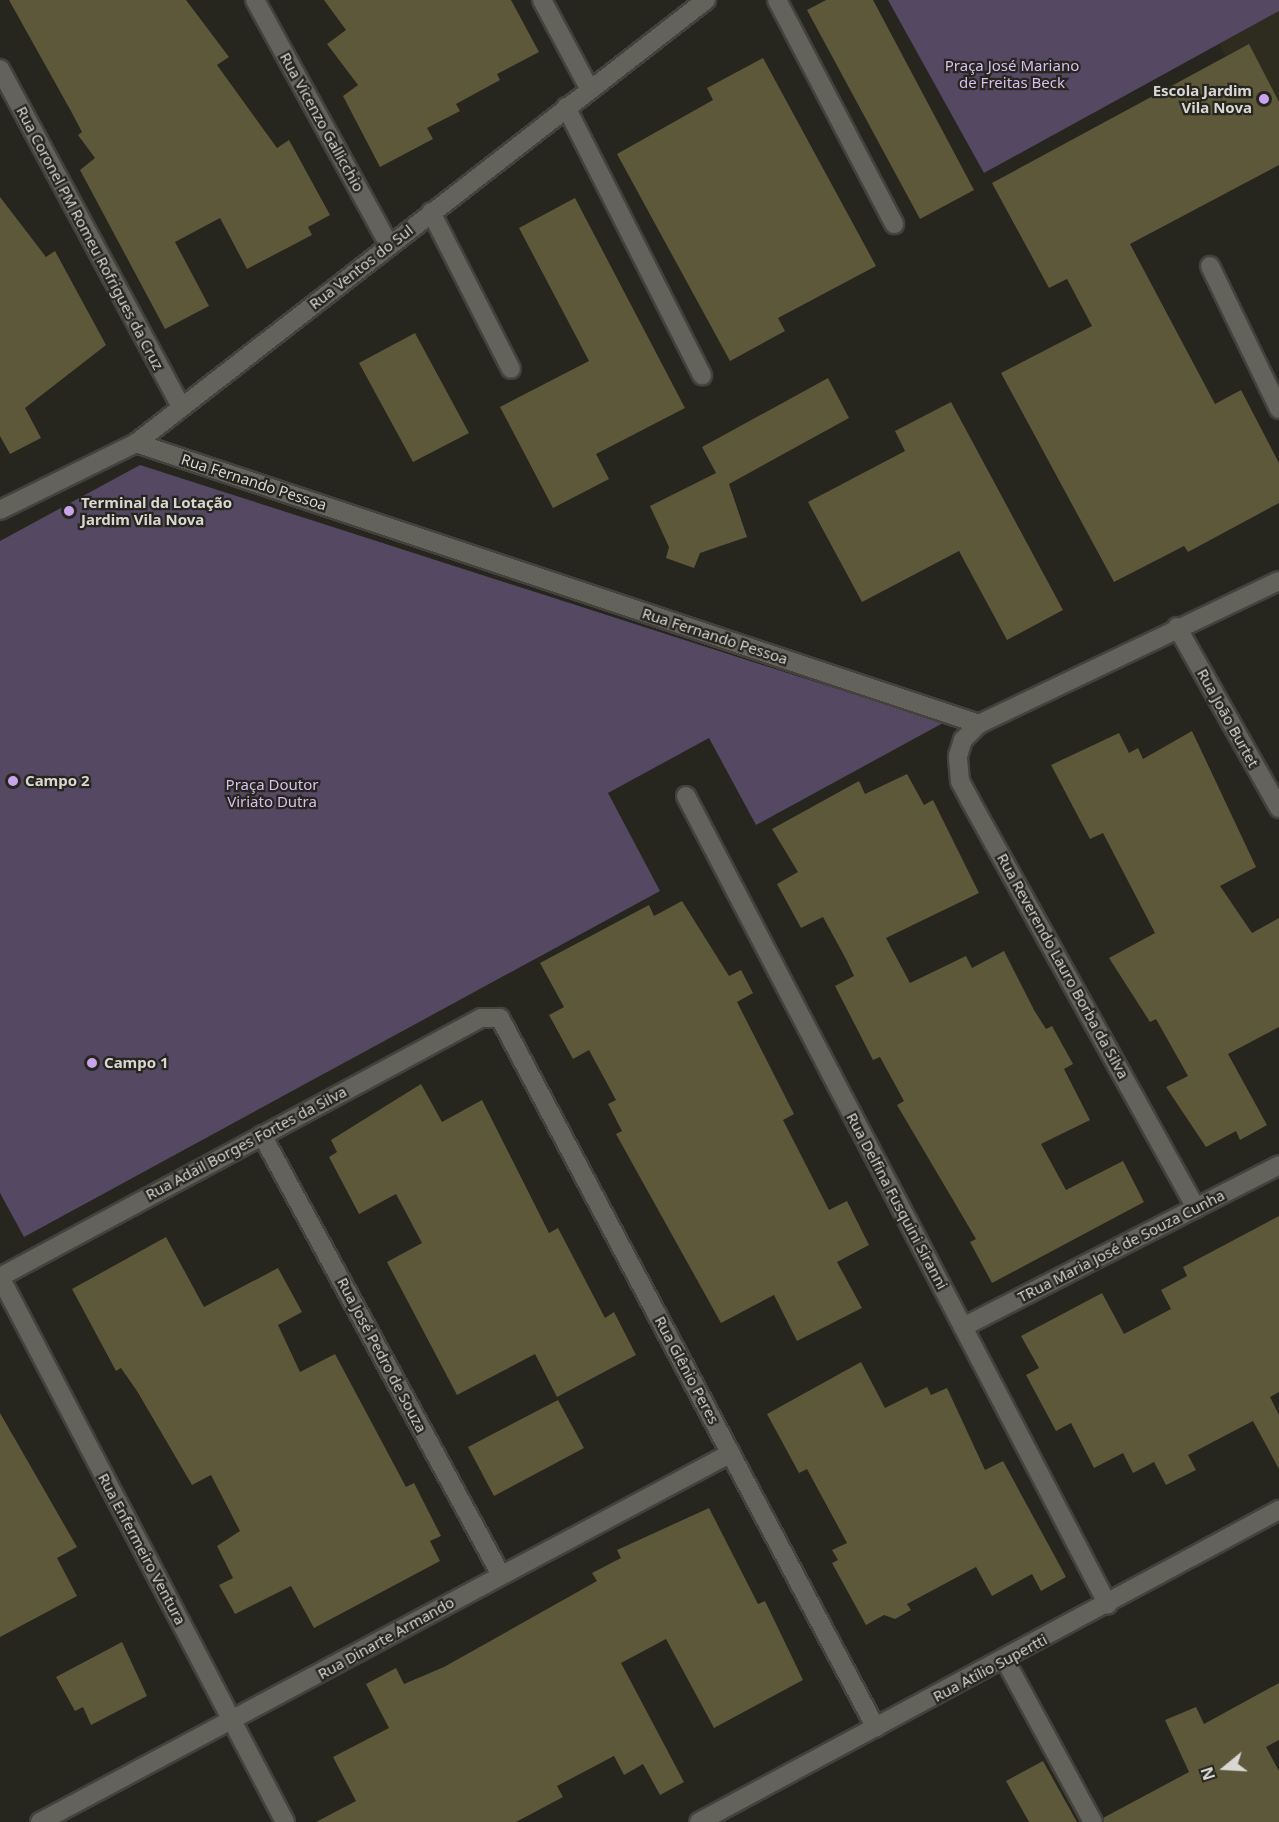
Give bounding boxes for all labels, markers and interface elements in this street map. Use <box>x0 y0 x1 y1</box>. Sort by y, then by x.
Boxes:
street label: Rua Vicenzo Gallicchio <box>276 49 368 195</box>
park label: Praça José Mariano de Freitas Beck <box>945 56 1079 91</box>
place label: Escola Jardim Vila Nova <box>1153 81 1252 116</box>
marker: Escola Jardim Vila Nova <box>1257 92 1271 106</box>
street label: Rua Coronel PM Romeu Rofrigues da Cruz <box>13 103 167 373</box>
street label: Rua Ventos do Sul <box>306 221 416 313</box>
street label: Rua Fernando Pessoa <box>179 450 329 514</box>
place label: Terminal da Lotação Jardim Vila Nova <box>81 493 232 528</box>
marker: Terminal da Lotação Jardim Vila Nova <box>62 504 76 518</box>
street label: Rua Fernando Pessoa <box>640 604 790 668</box>
street label: Rua João Burtet <box>1193 666 1263 770</box>
place label: Campo 2 <box>25 772 90 790</box>
marker: Campo 2 <box>6 774 20 788</box>
park label: Praça Doutor Viriato Dutra <box>226 775 318 810</box>
street label: Rua Reverendo Lauro Borba da Silva <box>993 850 1133 1082</box>
place label: Campo 1 <box>104 1054 169 1072</box>
marker: Campo 1 <box>85 1056 99 1070</box>
street label: Rua Adail Borges Fortes da Silva <box>142 1082 350 1204</box>
street label: Rua Delfina Fusquini Siranni <box>843 1110 951 1292</box>
street label: TRua Maria José de Souza Cunha <box>1015 1186 1227 1306</box>
street label: Rua José Pedro de Souza <box>333 1274 431 1436</box>
street label: Rua Glênio Peres <box>651 1313 723 1427</box>
street label: Rua Enfermeiro Ventura <box>94 1470 190 1628</box>
street label: Rua Dinarte Armando <box>315 1593 457 1683</box>
street label: Rua Atílio Supertti <box>930 1630 1050 1706</box>
north arrow <box>1195 1738 1255 1798</box>
text: N <box>1195 1764 1220 1783</box>

